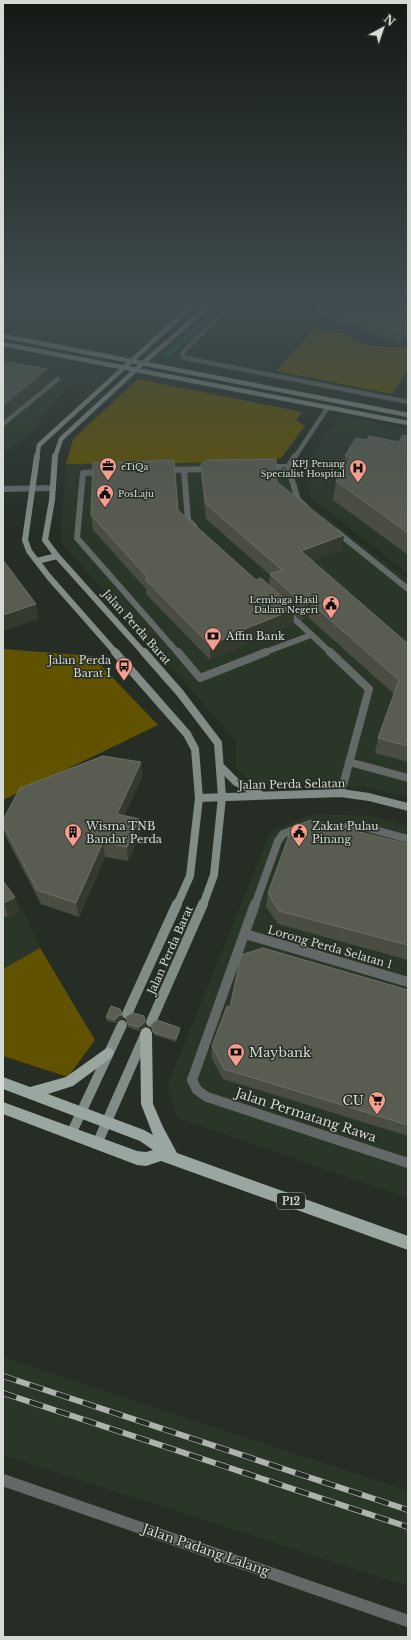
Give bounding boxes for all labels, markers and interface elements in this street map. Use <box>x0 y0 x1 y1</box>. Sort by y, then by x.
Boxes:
north arrow <box>363 8 403 48</box>
text: N <box>381 12 398 29</box>
office icon: eTiQa <box>98 456 118 481</box>
place label: KPJ Penang Specialist Hospital <box>260 458 346 479</box>
hospital icon: KPJ Penang Specialist Hospital <box>348 458 368 483</box>
place label: eTiQa <box>121 461 148 472</box>
public building icon: PosLaju <box>95 483 115 508</box>
place label: PosLaju <box>118 488 154 499</box>
street label: Jalan Perda Barat <box>98 585 175 668</box>
place label: Lembaga Hasil Dalam Negeri <box>250 594 318 615</box>
public building icon: Lembaga Hasil Dalam Negeri <box>321 594 341 619</box>
bank icon: Affin Bank <box>203 626 223 651</box>
place label: Affin Bank <box>225 629 285 643</box>
place label: Jalan Perda Barat I <box>46 653 112 680</box>
bus stop icon: Jalan Perda Barat I <box>114 656 134 681</box>
street label: Jalan Perda Selatan <box>237 776 346 792</box>
place label: Wisma TNB Bandar Perda <box>85 819 163 846</box>
place label: Zakat Pulau Pinang <box>312 819 379 846</box>
building icon: Wisma TNB Bandar Perda <box>63 822 83 847</box>
public building icon: Zakat Pulau Pinang <box>289 822 309 847</box>
street label: Jalan Perda Barat <box>143 903 196 998</box>
street label: Lorong Perda Selatan 1 <box>266 923 394 972</box>
bank icon: Maybank <box>226 1042 246 1067</box>
place label: Maybank <box>249 1044 311 1061</box>
street label: Jalan Permatang Rawa <box>232 1084 379 1146</box>
supermarket icon: CU <box>367 1090 387 1115</box>
place label: CU <box>342 1092 364 1109</box>
road number: P12 <box>277 1193 305 1209</box>
street label: Jalan Padang Lalang <box>138 1520 272 1580</box>

